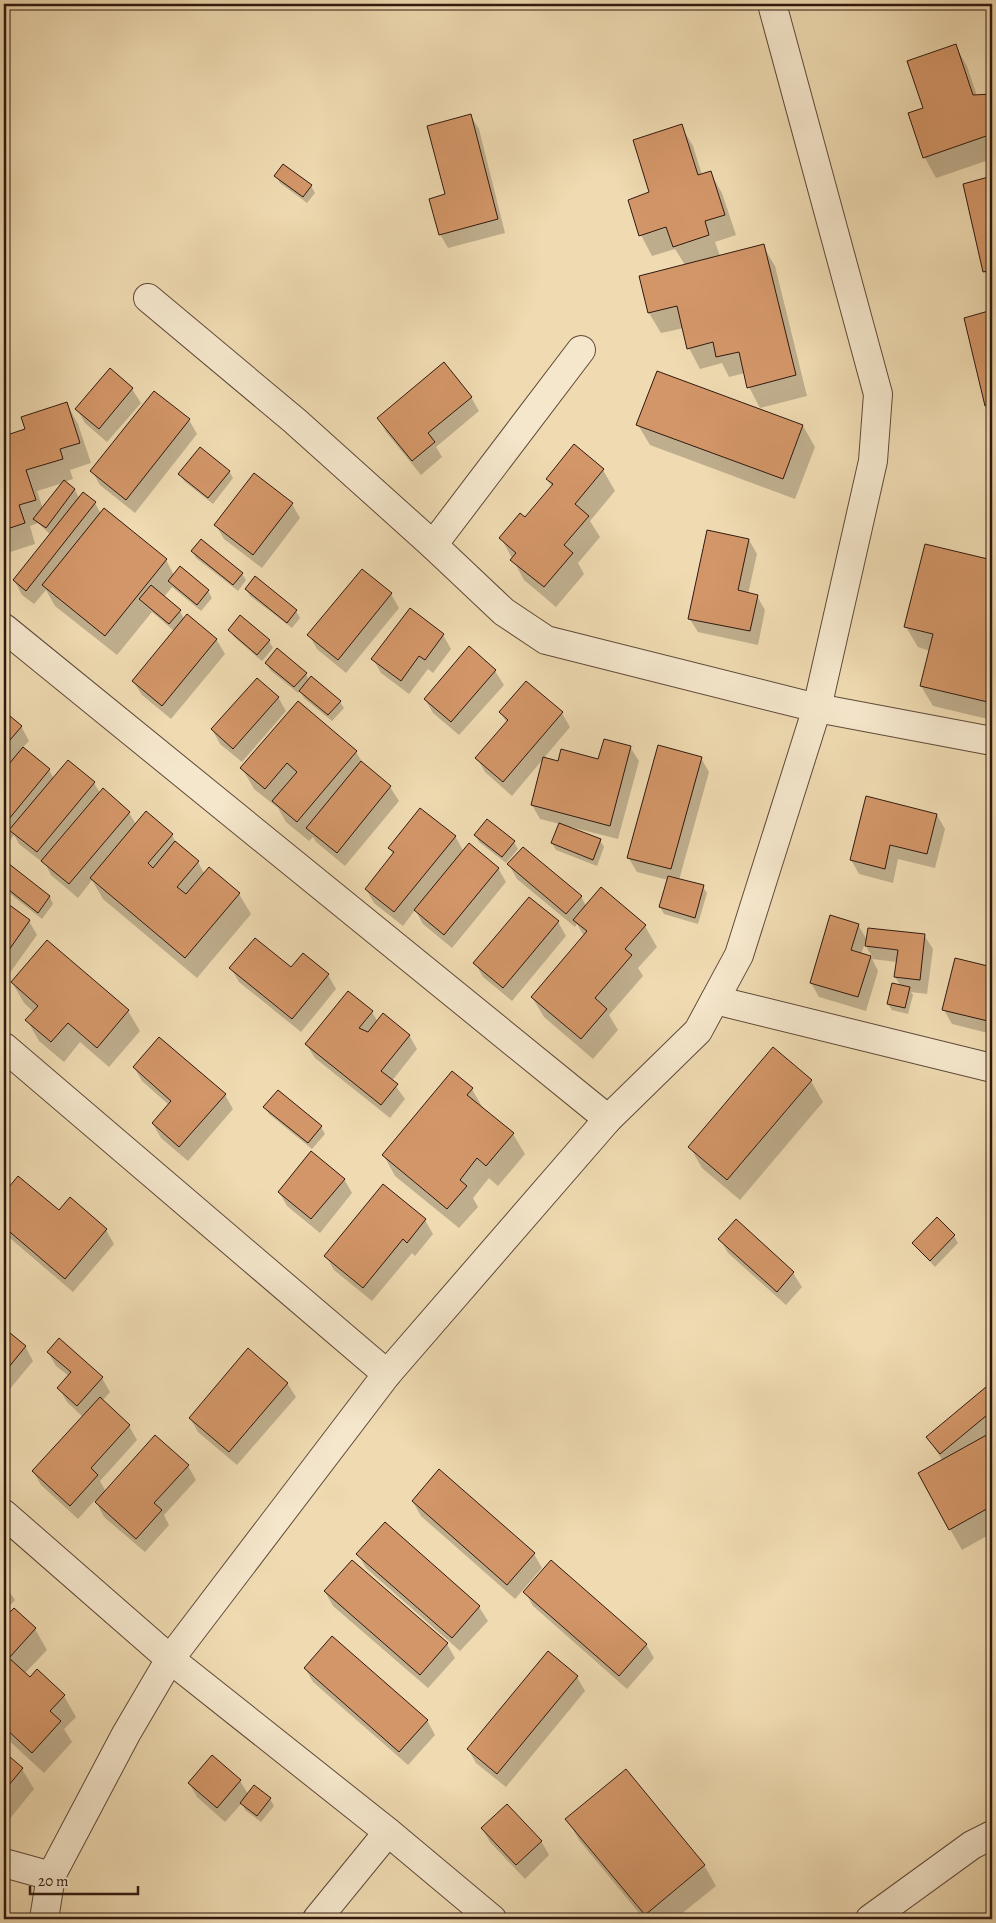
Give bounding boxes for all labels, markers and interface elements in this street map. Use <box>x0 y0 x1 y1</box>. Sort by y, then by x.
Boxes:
scale bar <box>30 1863 138 1895</box>
text: 20 m <box>38 1871 69 1891</box>

